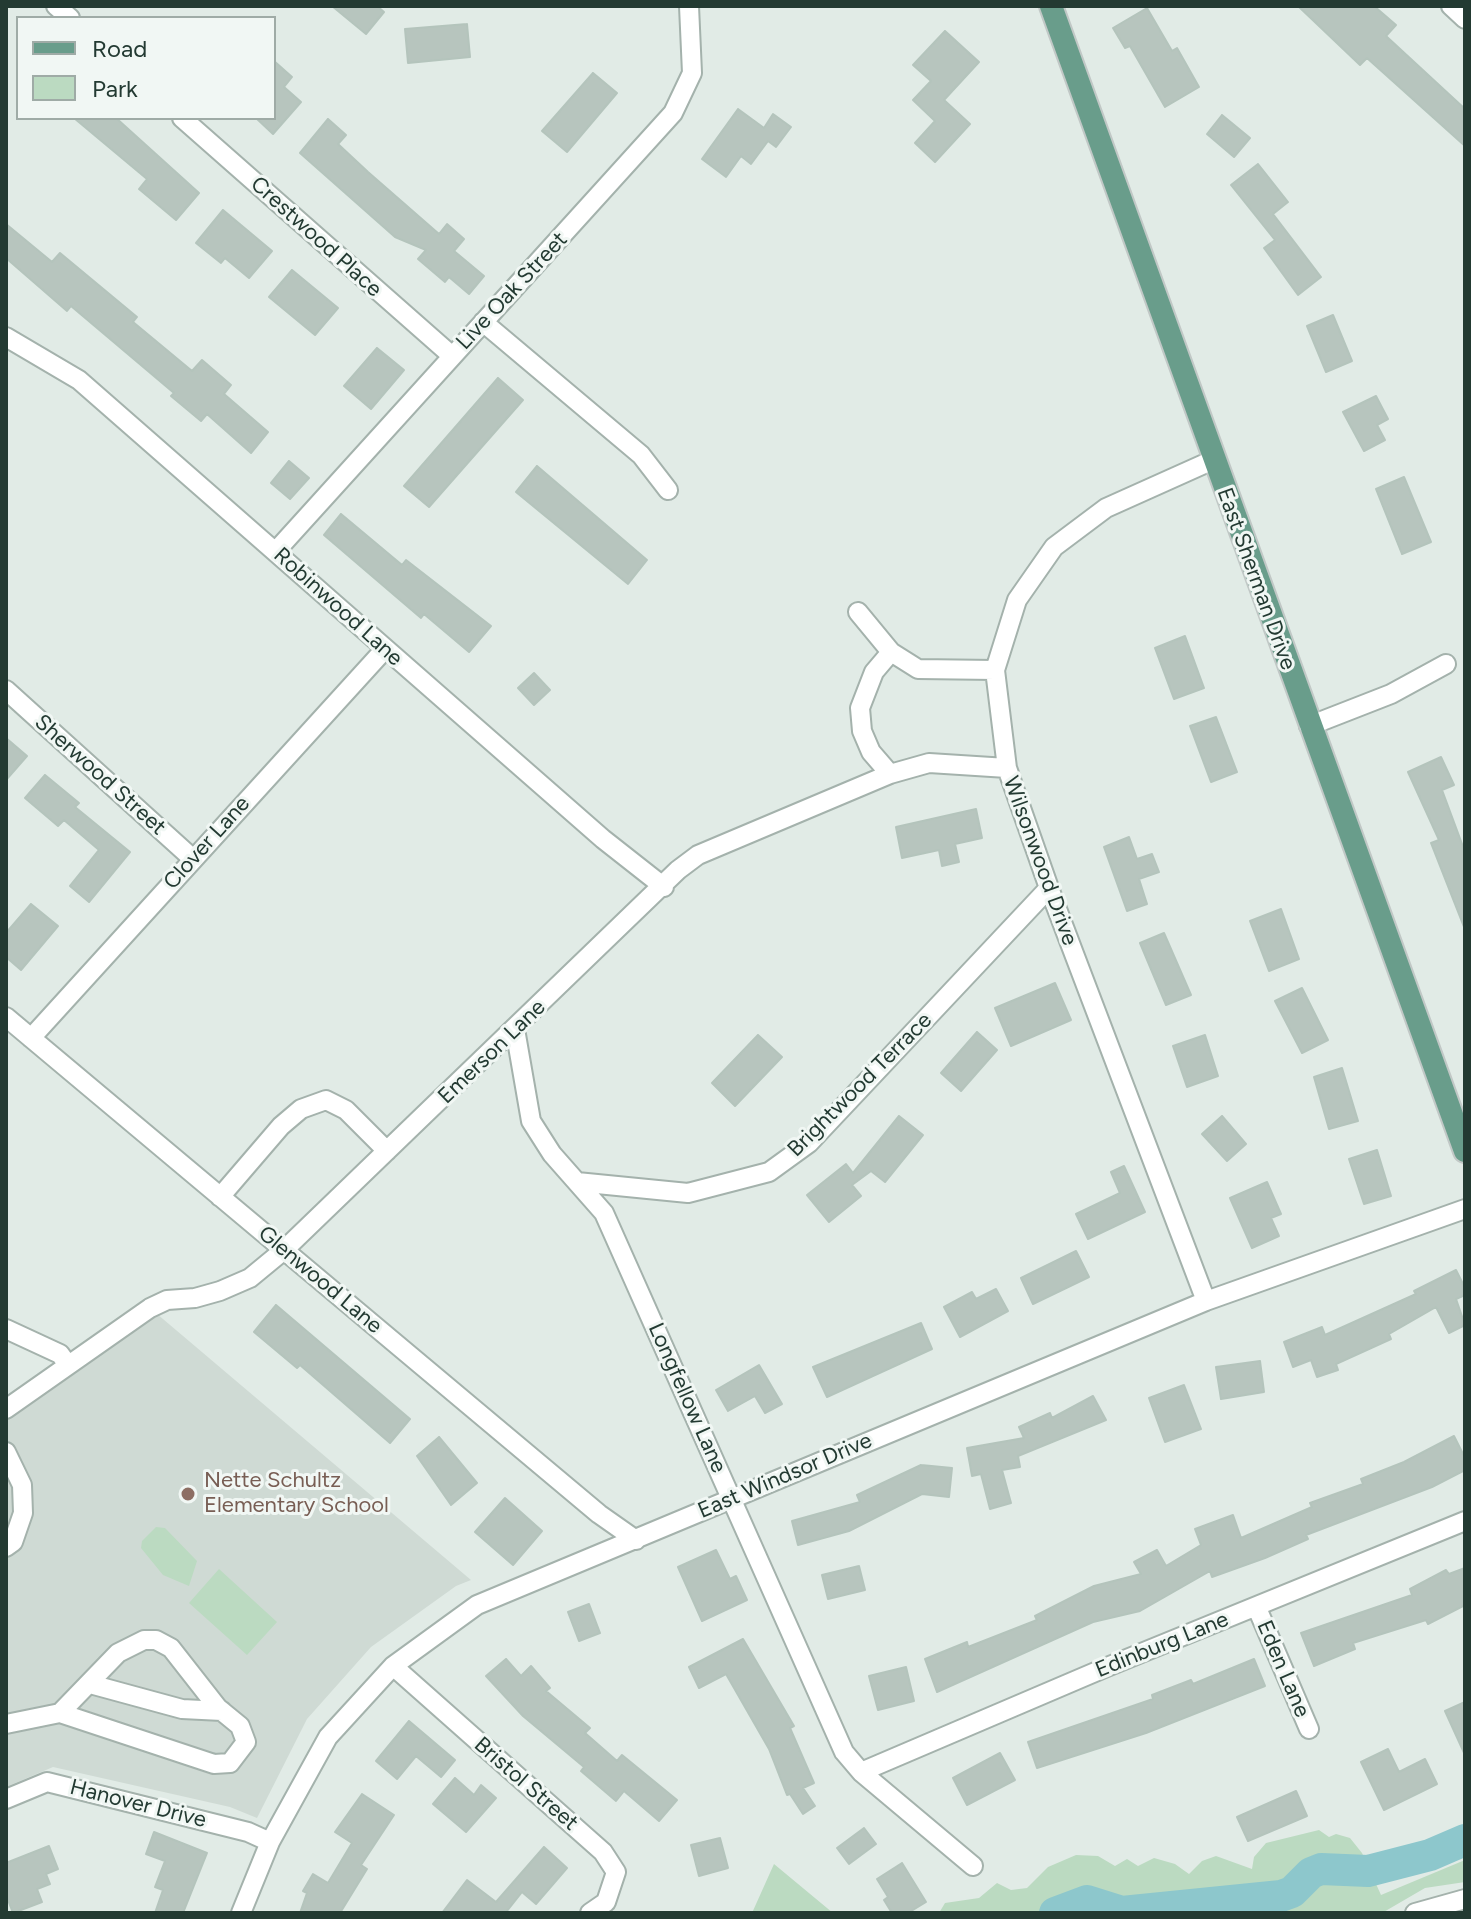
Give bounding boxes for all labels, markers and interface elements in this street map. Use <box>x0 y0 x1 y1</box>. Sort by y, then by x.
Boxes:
legend <box>16 16 276 120</box>
text: Road <box>92 34 147 63</box>
text: Park <box>92 74 138 103</box>
street label: Crestwood Place <box>245 171 387 303</box>
street label: Live Oak Street <box>451 227 573 355</box>
street label: East Sherman Drive <box>1211 484 1301 674</box>
street label: Robinwood Lane <box>268 542 408 672</box>
street label: Sherwood Street <box>29 709 171 841</box>
street label: Wilsonwood Drive <box>997 773 1083 949</box>
street label: Clover Lane <box>158 791 256 895</box>
street label: Emerson Lane <box>433 994 551 1110</box>
street label: Brightwood Terrace <box>782 1007 938 1163</box>
street label: Glenwood Lane <box>253 1221 387 1339</box>
street label: Longfellow Lane <box>642 1319 732 1477</box>
street label: East Windsor Drive <box>694 1427 876 1525</box>
place label: Nette Schultz Elementary School <box>204 1468 389 1520</box>
marker: Nette Schultz Elementary School <box>179 1485 197 1503</box>
street label: Edinburg Lane <box>1092 1606 1232 1684</box>
street label: Eden Lane <box>1251 1617 1315 1721</box>
street label: Bristol Street <box>469 1732 583 1836</box>
street label: Hanover Drive <box>67 1774 209 1834</box>

